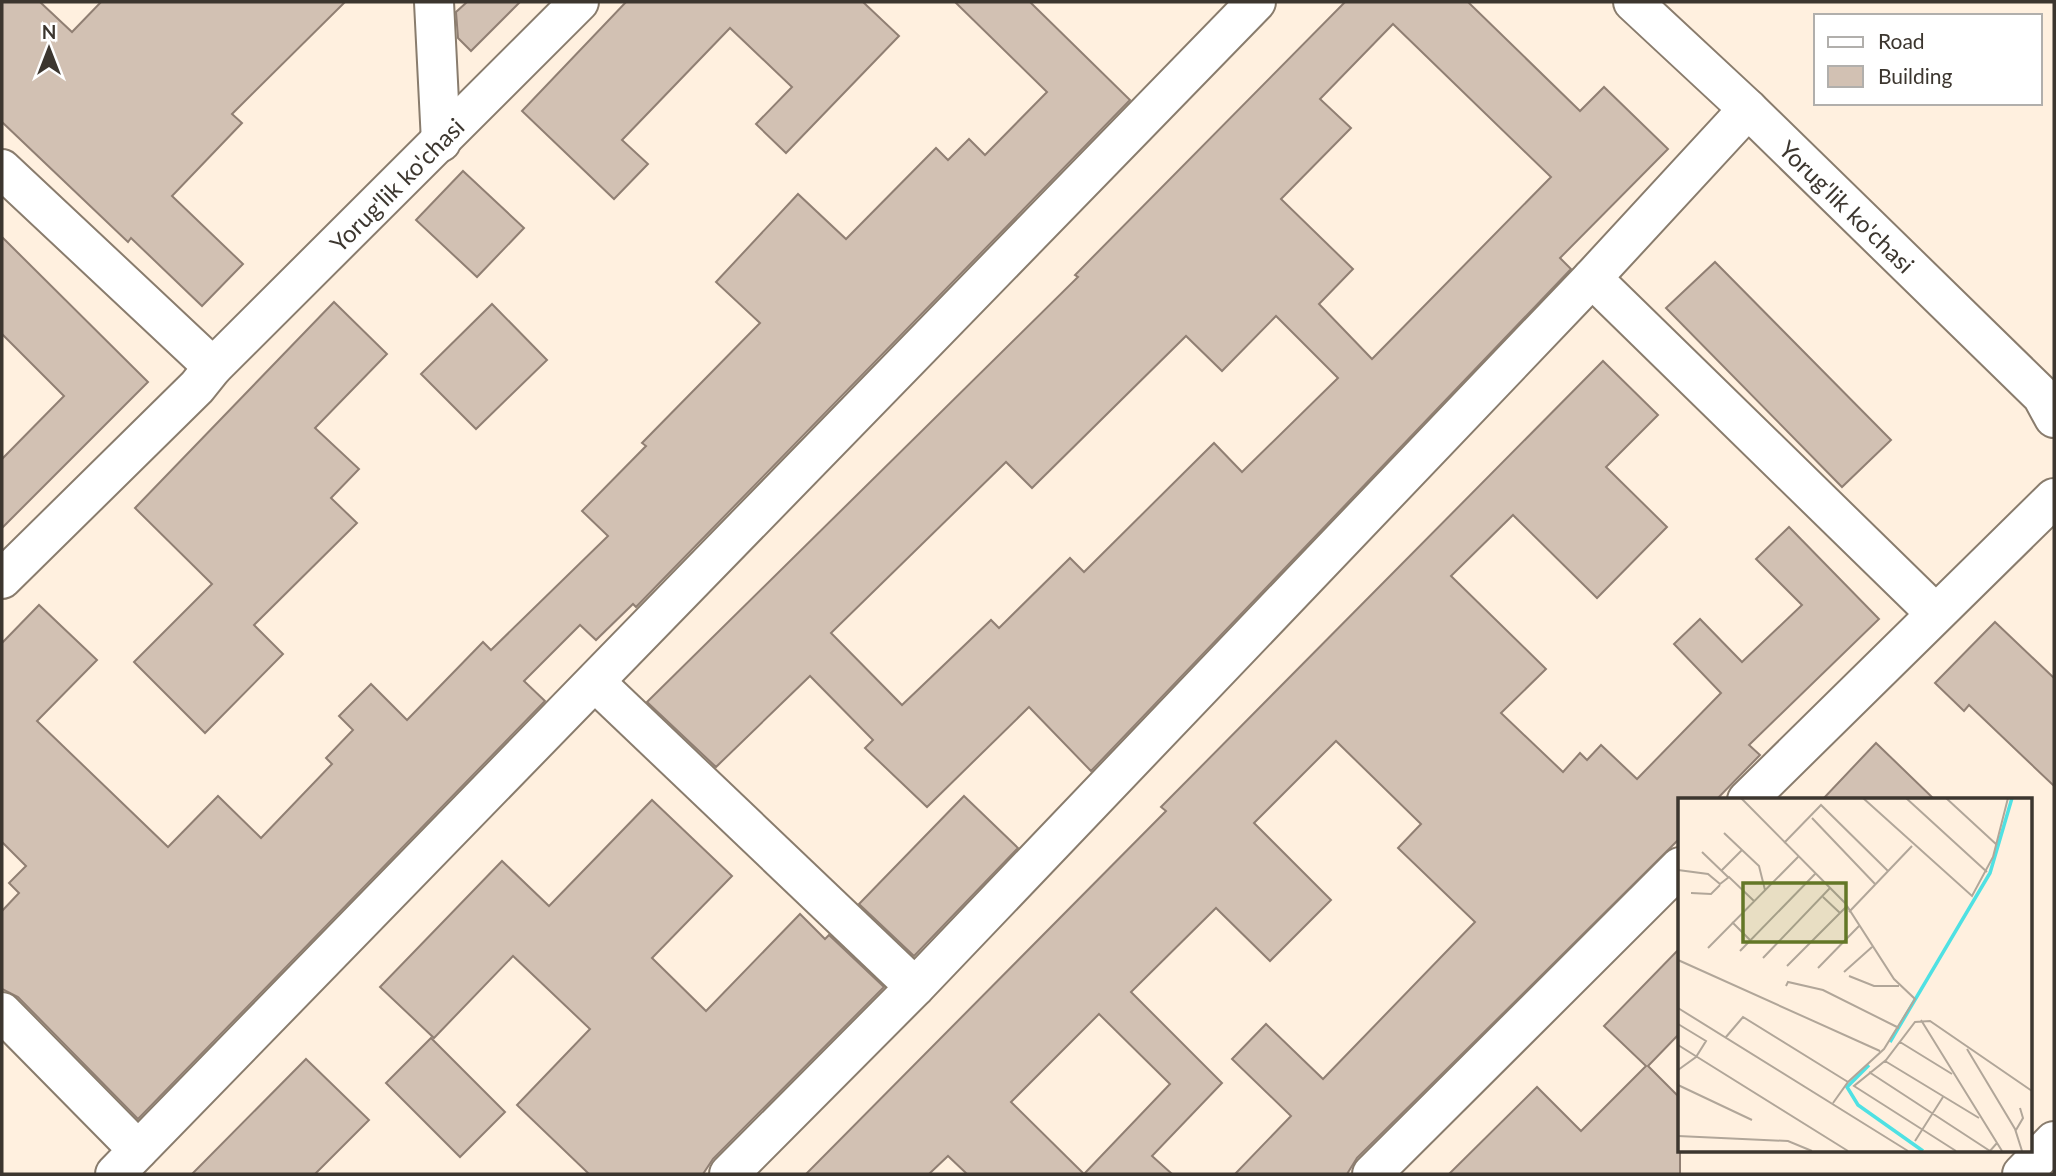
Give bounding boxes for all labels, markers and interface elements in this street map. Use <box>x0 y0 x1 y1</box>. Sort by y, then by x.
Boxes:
north arrow <box>14 14 84 84</box>
legend <box>1814 14 2042 105</box>
text: N <box>42 20 56 43</box>
text: Road <box>1878 28 1925 53</box>
text: Building <box>1878 63 1953 88</box>
street label: Yorug'lik ko'chasi <box>323 111 469 257</box>
street label: Yorug'lik ko'chasi <box>1774 134 1921 278</box>
inset map <box>1678 798 2032 1152</box>

